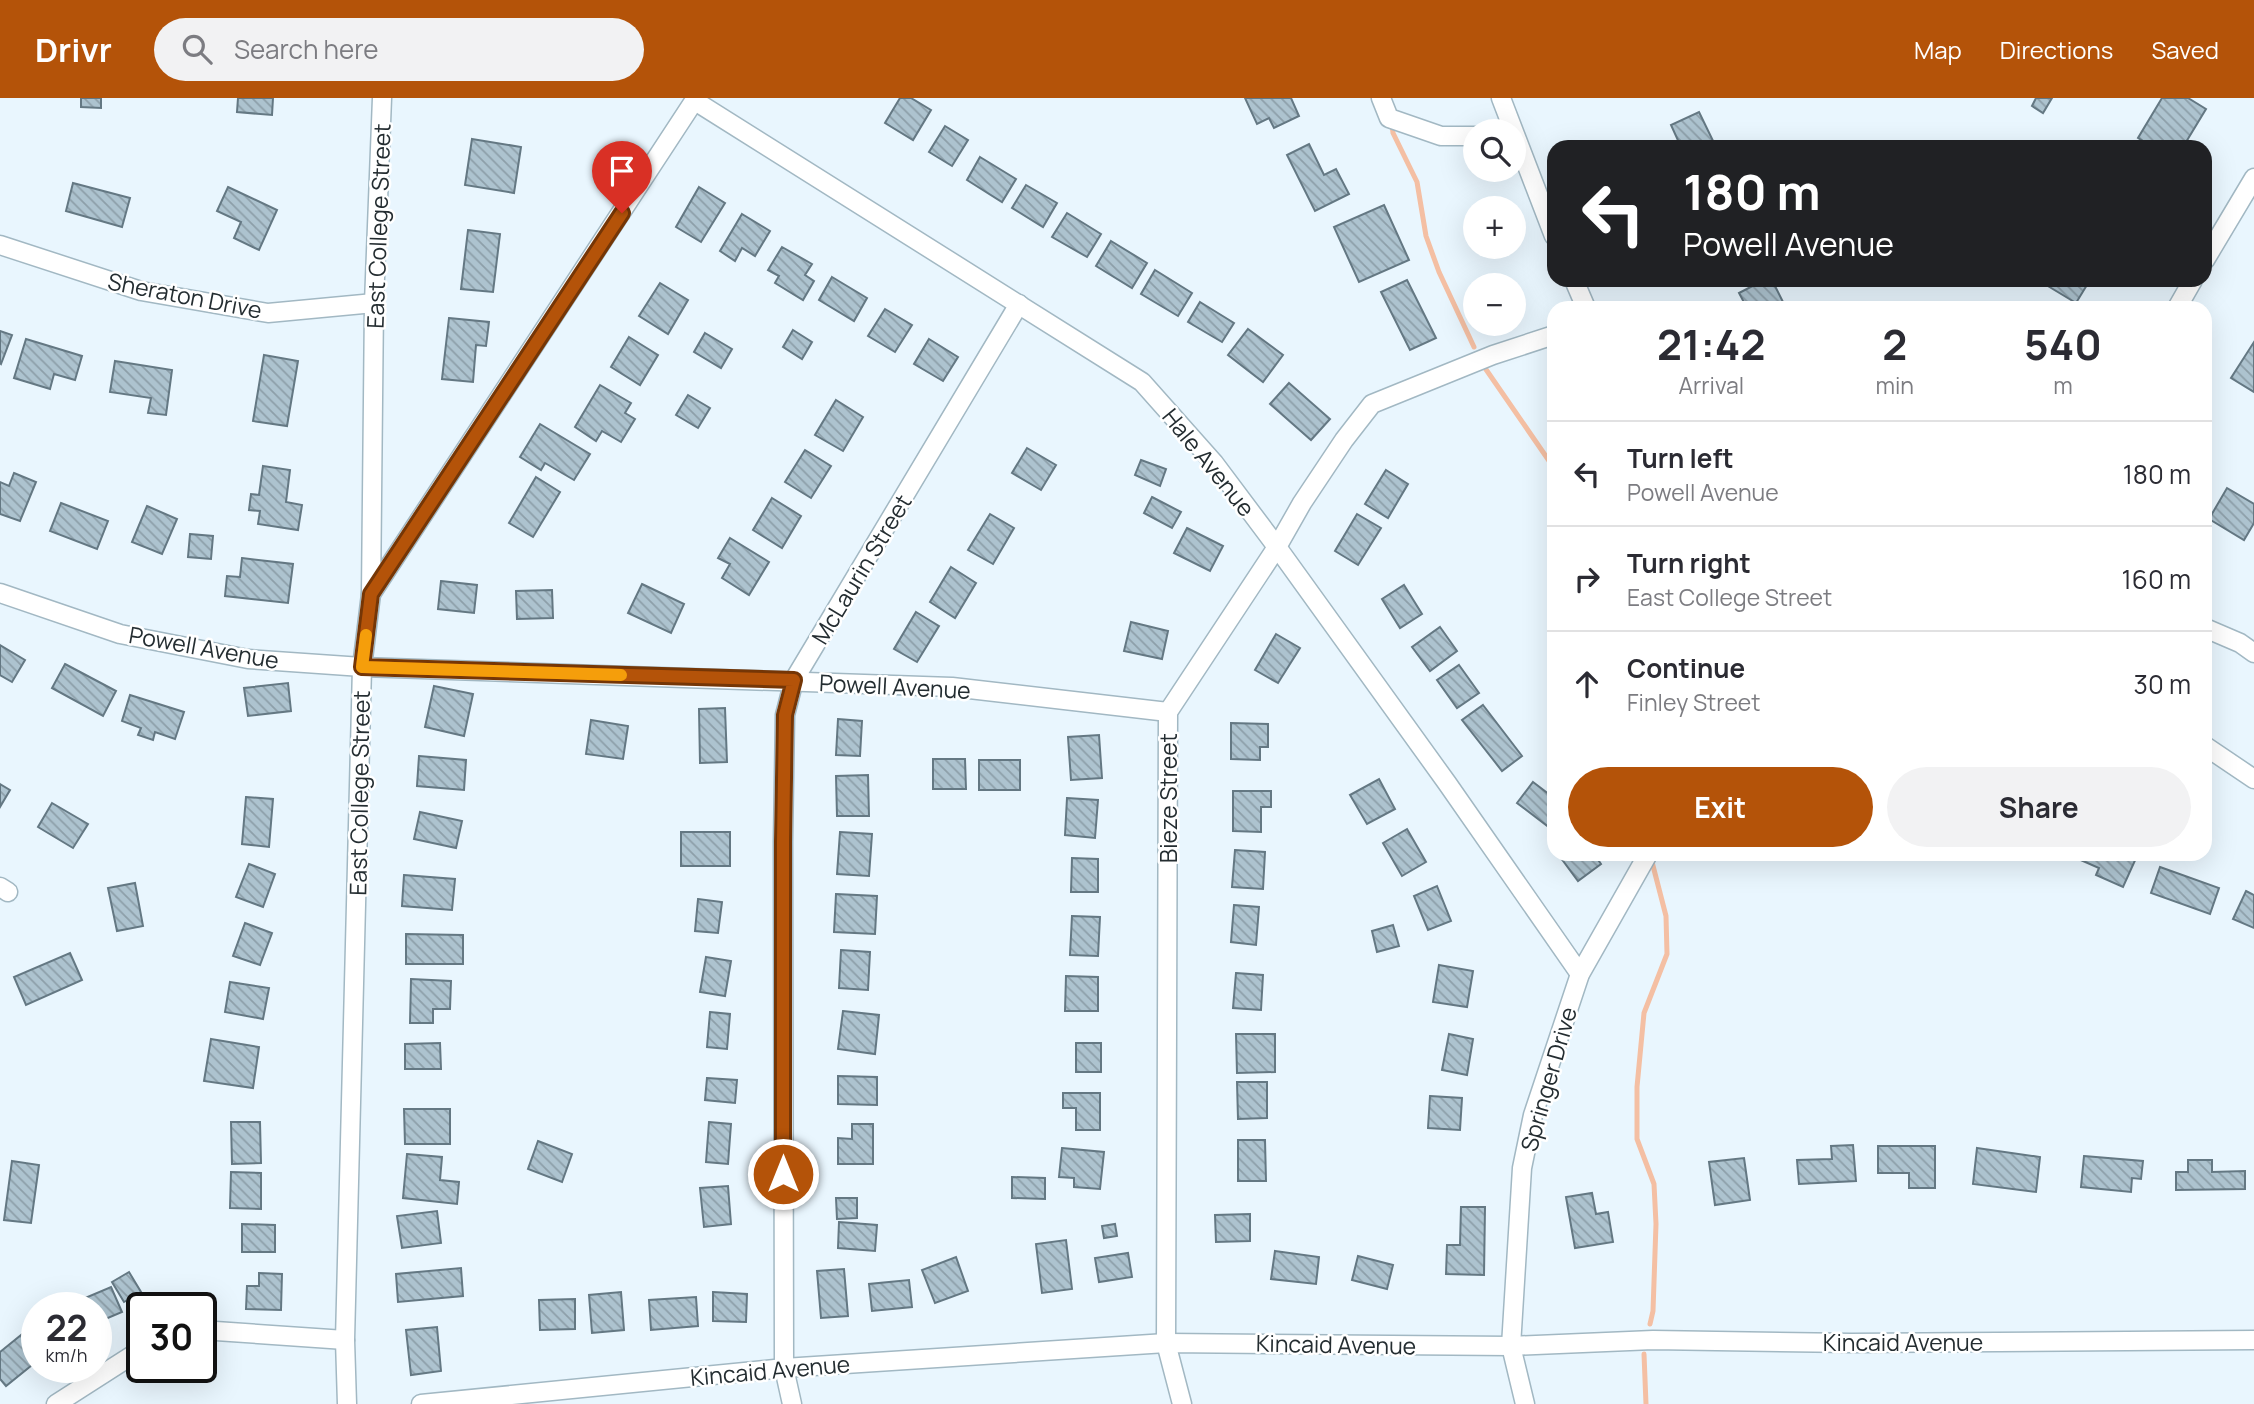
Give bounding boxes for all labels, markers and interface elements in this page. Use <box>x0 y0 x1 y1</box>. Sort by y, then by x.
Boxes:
search box <box>154 18 644 81</box>
text: Drivr <box>35 27 112 72</box>
icon: search <box>178 30 216 68</box>
text: Search here <box>234 31 378 67</box>
text: Map <box>1914 33 1962 66</box>
text: Directions <box>2000 33 2113 66</box>
text: Saved <box>2151 33 2219 66</box>
map controls <box>1463 119 1526 336</box>
button: search <box>1463 119 1526 182</box>
street label: East College Street <box>358 123 398 329</box>
pin <box>592 141 652 213</box>
icon: arrive <box>603 152 641 190</box>
text: 180 m <box>1683 158 1821 225</box>
icon: left <box>1568 168 1659 259</box>
button: + <box>1463 196 1526 259</box>
text: Powell Avenue <box>1683 222 1894 266</box>
street label: Sheraton Drive <box>105 264 265 326</box>
button: − <box>1463 273 1526 336</box>
text: 21:42 <box>1657 315 1765 373</box>
text: 2 <box>1882 315 1907 373</box>
text: 540 <box>2024 315 2102 373</box>
text: Arrival <box>1678 369 1744 401</box>
text: min <box>1876 369 1914 401</box>
text: m <box>2053 369 2073 401</box>
street label: Hale Avenue <box>1155 401 1263 523</box>
text: Turn left <box>1627 440 1734 476</box>
icon: left <box>1568 455 1606 493</box>
text: 180 m <box>2123 456 2191 492</box>
text: Powell Avenue <box>1627 476 1779 508</box>
street label: McLaurin Street <box>804 488 918 650</box>
text: Turn right <box>1627 545 1751 581</box>
icon: right <box>1568 560 1606 598</box>
text: 160 m <box>2122 561 2191 597</box>
text: East College Street <box>1627 581 1832 613</box>
street label: Powell Avenue <box>127 618 281 676</box>
text: Continue <box>1627 650 1745 686</box>
icon: ahead <box>1568 665 1606 703</box>
street label: Powell Avenue <box>818 666 972 706</box>
text: 30 m <box>2134 666 2191 702</box>
text: Finley Street <box>1627 686 1760 718</box>
street label: East College Street <box>341 690 377 896</box>
street label: Bieze Street <box>1152 733 1184 863</box>
button: Exit <box>1568 767 1873 847</box>
button: Share <box>1887 767 2191 847</box>
street label: Springer Drive <box>1512 1003 1584 1155</box>
position arrow <box>746 1137 820 1211</box>
speed limit sign: 30 <box>126 1292 217 1383</box>
text: 22 <box>46 1304 87 1352</box>
street label: Kincaid Avenue <box>1823 1326 1983 1358</box>
street label: Kincaid Avenue <box>1256 1327 1416 1361</box>
text: km/h <box>46 1343 87 1367</box>
street label: Kincaid Avenue <box>689 1347 851 1393</box>

